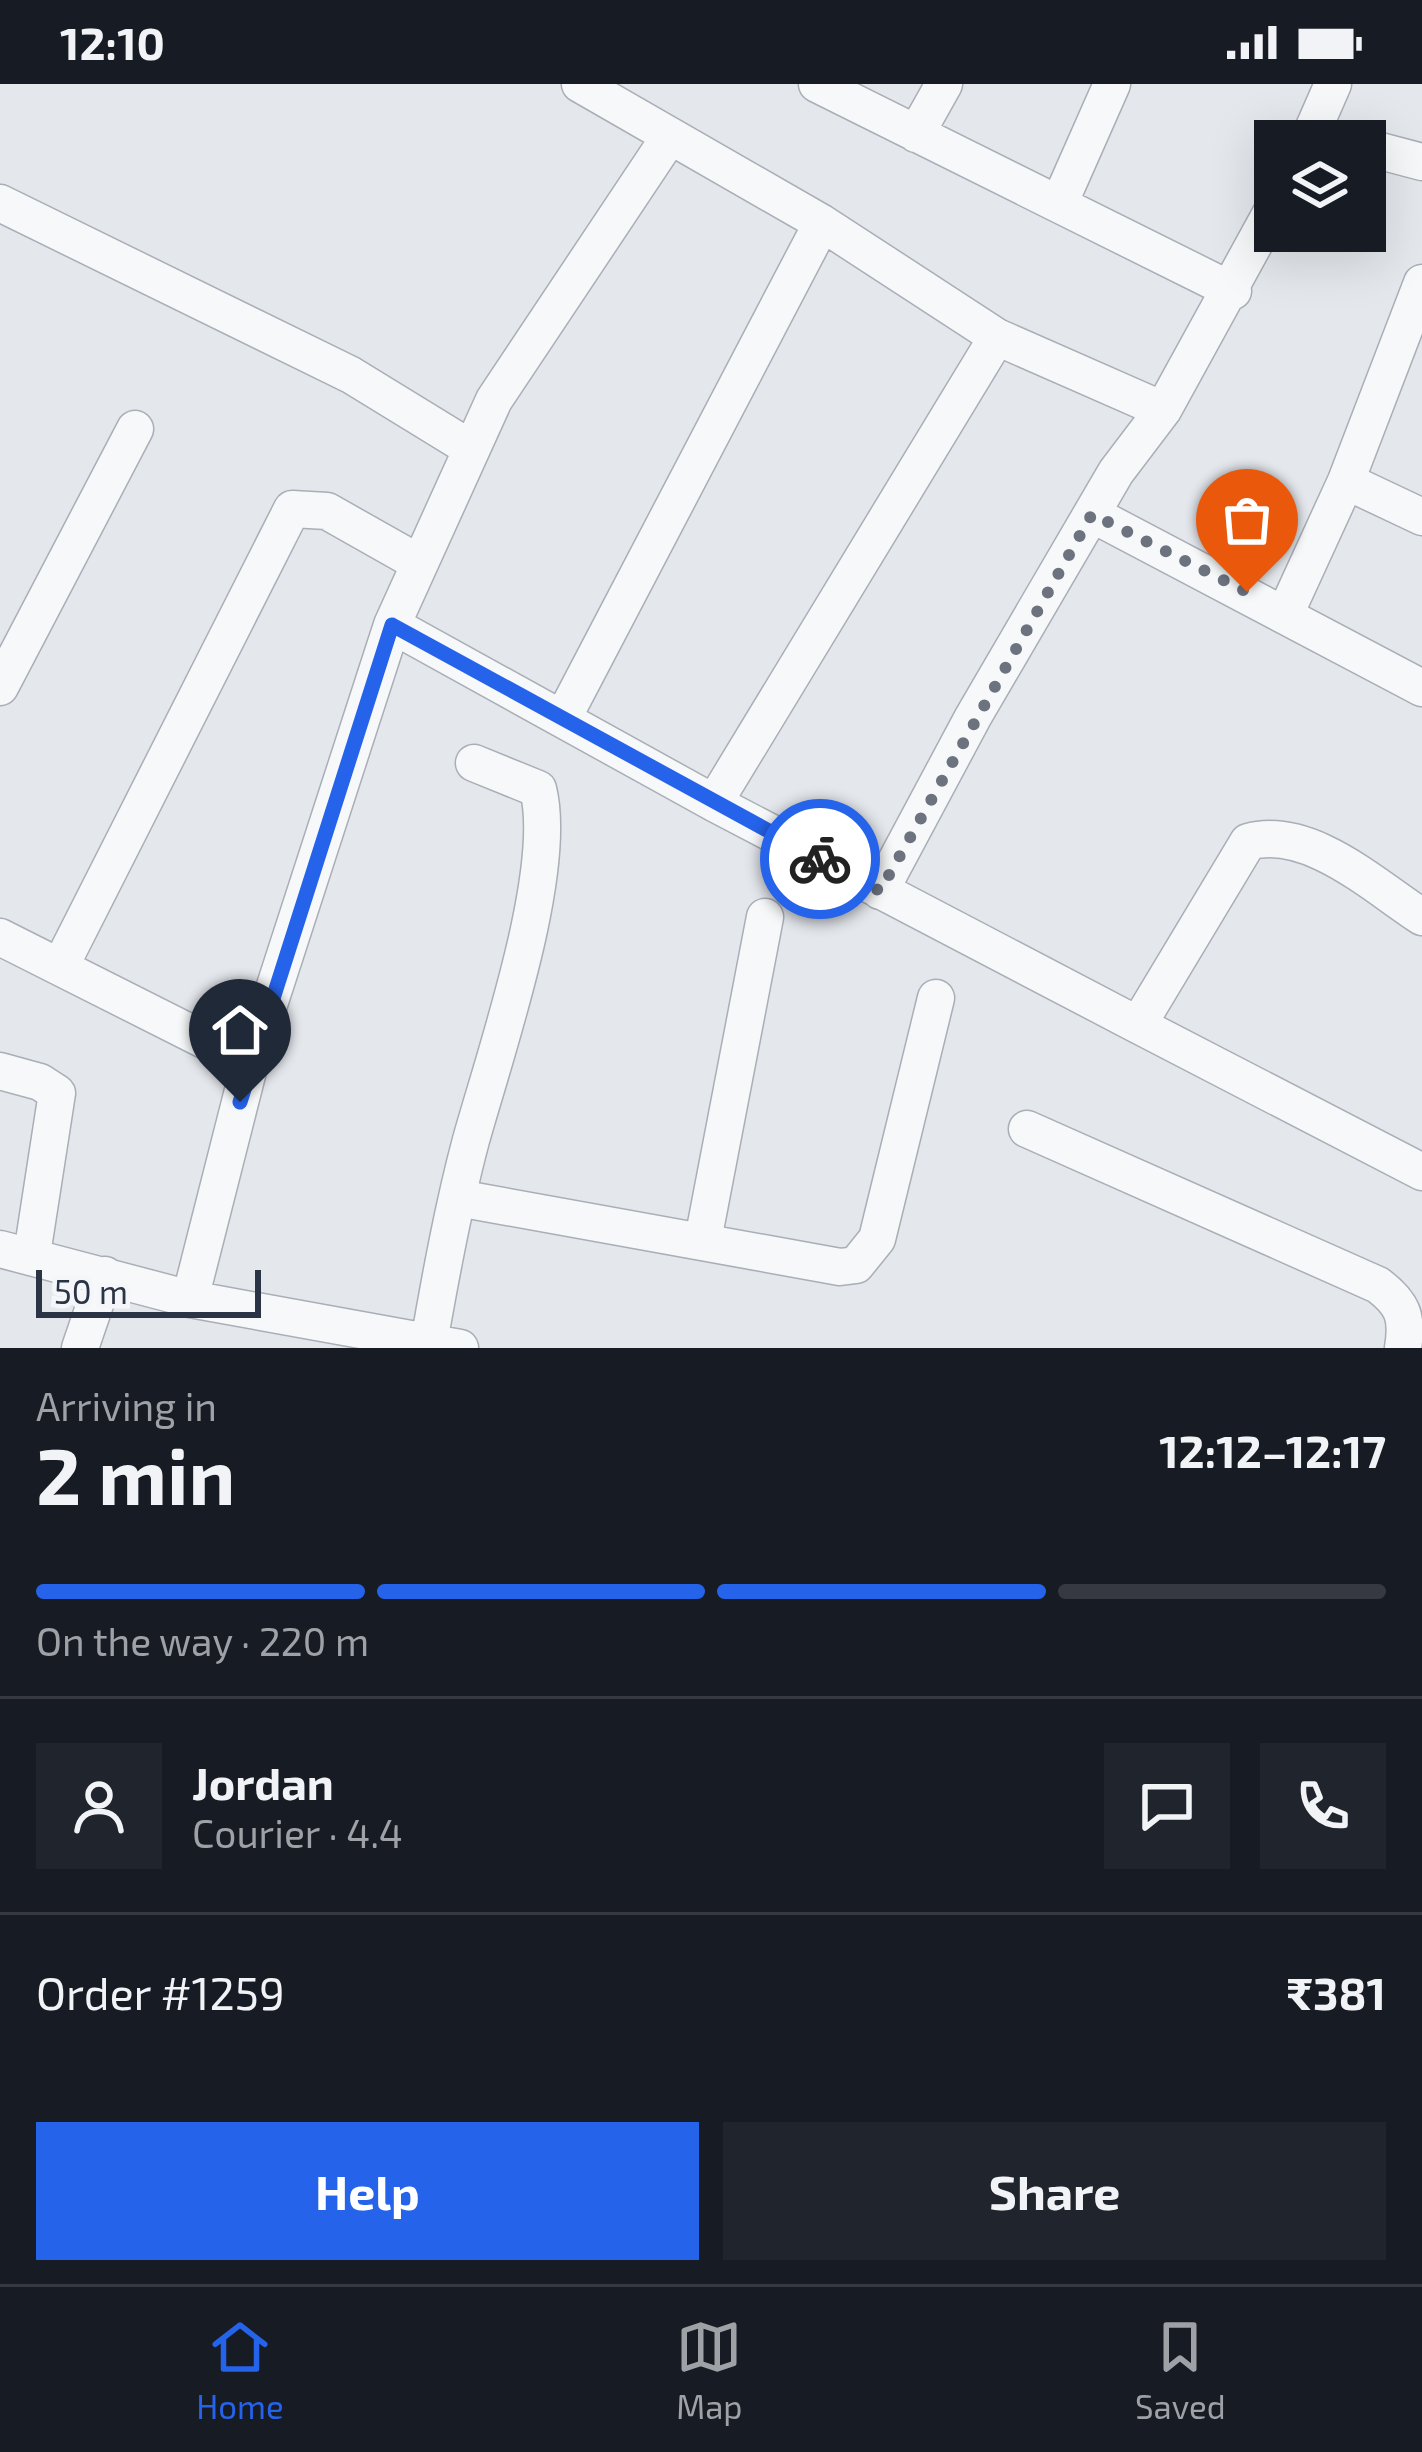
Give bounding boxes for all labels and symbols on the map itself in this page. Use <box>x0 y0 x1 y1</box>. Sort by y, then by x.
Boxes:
pin <box>1196 469 1298 592</box>
courier <box>760 799 880 919</box>
pin <box>189 979 291 1102</box>
scale bar <box>36 1264 261 1317</box>

